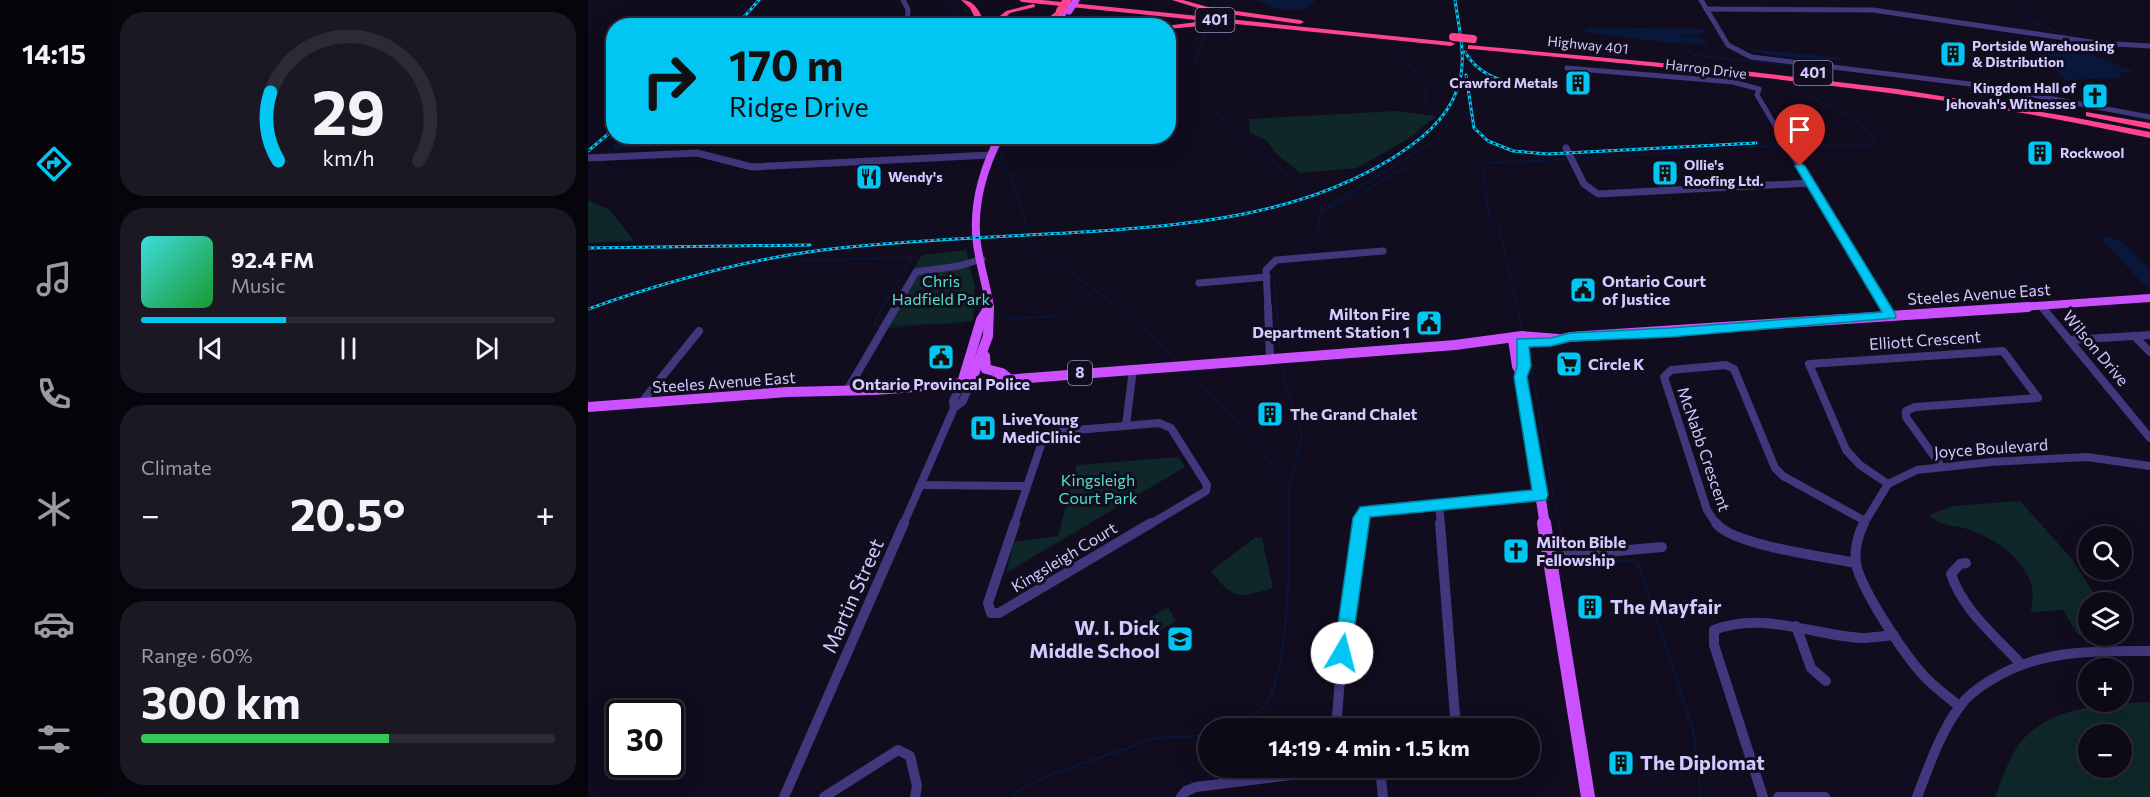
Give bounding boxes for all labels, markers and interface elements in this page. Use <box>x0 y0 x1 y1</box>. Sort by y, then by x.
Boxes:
road number: 401 <box>1196 8 1234 32</box>
street label: Highway 401 <box>1547 32 1629 57</box>
text: 14:15 <box>22 37 86 70</box>
place label: Portside Warehousing & Distribution <box>1972 37 2115 70</box>
text: 170 m <box>729 38 843 90</box>
building icon: Portside Warehousing & Distribution <box>1938 39 1968 69</box>
icon: right <box>630 42 708 120</box>
street label: Harrop Drive <box>1664 55 1748 82</box>
road number: 401 <box>1794 61 1832 85</box>
building icon: Crawford Metals <box>1563 68 1593 98</box>
text: 29 <box>311 72 385 148</box>
place label: Crawford Metals <box>1449 74 1558 91</box>
place label: Kingdom Hall of Jehovah's Witnesses <box>1946 79 2076 112</box>
church icon: Kingdom Hall of Jehovah's Witnesses <box>2080 81 2110 111</box>
text: Ridge Drive <box>729 90 869 123</box>
pin <box>1774 104 1825 166</box>
icon: arrive <box>1783 113 1816 146</box>
building icon: Rockwool <box>2025 138 2055 168</box>
icon: directions <box>33 143 75 185</box>
place label: Rockwool <box>2060 144 2124 161</box>
text: km/h <box>322 145 374 171</box>
place label: Ollie's Roofing Ltd. <box>1684 156 1764 189</box>
building icon: Ollie's Roofing Ltd. <box>1650 158 1680 188</box>
restaurant icon: Wendy's <box>854 162 884 192</box>
place label: Wendy's <box>888 168 943 185</box>
text: 92.4 FM <box>231 246 314 273</box>
icon: music <box>33 258 75 300</box>
park label: Chris Hadfield Park <box>892 271 990 308</box>
place label: Ontario Court of Justice <box>1602 271 1706 308</box>
text: Music <box>231 273 285 297</box>
public building icon: Ontario Court of Justice <box>1568 275 1598 305</box>
street label: Steeles Avenue East <box>1907 279 2052 308</box>
place label: Milton Fire Department Station 1 <box>1252 304 1410 341</box>
street label: Wilson Drive <box>2059 306 2133 389</box>
public building icon: Milton Fire Department Station 1 <box>1414 308 1444 338</box>
street label: Elliott Crescent <box>1868 326 1982 353</box>
icon: previous <box>194 332 227 365</box>
icon: pause <box>332 332 365 365</box>
icon: next <box>470 332 503 365</box>
public building icon: Ontario Provincal Police <box>926 342 956 372</box>
supermarket icon: Circle K <box>1554 349 1584 379</box>
place label: Circle K <box>1588 354 1645 373</box>
road number: 8 <box>1068 361 1092 385</box>
street label: Steeles Avenue East <box>652 367 797 396</box>
icon: phone <box>33 373 75 415</box>
place label: Ontario Provincal Police <box>852 374 1030 393</box>
street label: McNabb Crescent <box>1674 384 1735 514</box>
building icon: The Grand Chalet <box>1255 399 1285 429</box>
place label: The Grand Chalet <box>1290 404 1418 423</box>
place label: LiveYoung MediClinic <box>1002 409 1081 446</box>
hospital icon: LiveYoung MediClinic <box>968 413 998 443</box>
street label: Joyce Boulevard <box>1933 434 2049 461</box>
text: Climate <box>141 455 211 479</box>
park label: Kingsleigh Court Park <box>1059 470 1138 507</box>
text: 20.5° <box>290 485 405 540</box>
icon: climate <box>33 488 75 530</box>
text: − <box>141 493 160 534</box>
text: + <box>536 493 555 534</box>
street label: Kingsleigh Court <box>1007 517 1120 596</box>
map controls <box>2078 526 2132 778</box>
button: search <box>2078 526 2132 580</box>
place label: Milton Bible Fellowship <box>1536 532 1626 569</box>
street label: Martin Street <box>816 535 888 656</box>
church icon: Milton Bible Fellowship <box>1501 536 1531 566</box>
building icon: The Mayfair <box>1575 592 1605 622</box>
button: layers <box>2078 592 2132 646</box>
place label: The Mayfair <box>1610 594 1722 618</box>
icon: car <box>33 603 75 645</box>
place label: W. I. Dick Middle School <box>1029 615 1161 662</box>
position arrow <box>1310 621 1374 685</box>
school or university icon: W. I. Dick Middle School <box>1165 624 1195 654</box>
text: Range · 60% <box>141 643 253 667</box>
button: + <box>2078 658 2132 712</box>
text: 300 km <box>141 673 301 728</box>
speed limit sign: 30 <box>606 700 684 778</box>
icon: filters <box>33 718 75 760</box>
button: − <box>2078 724 2132 778</box>
text: 14:19 · 4 min · 1.5 km <box>1268 734 1470 761</box>
building icon: The Diplomat <box>1606 748 1636 778</box>
place label: The Diplomat <box>1640 750 1765 774</box>

